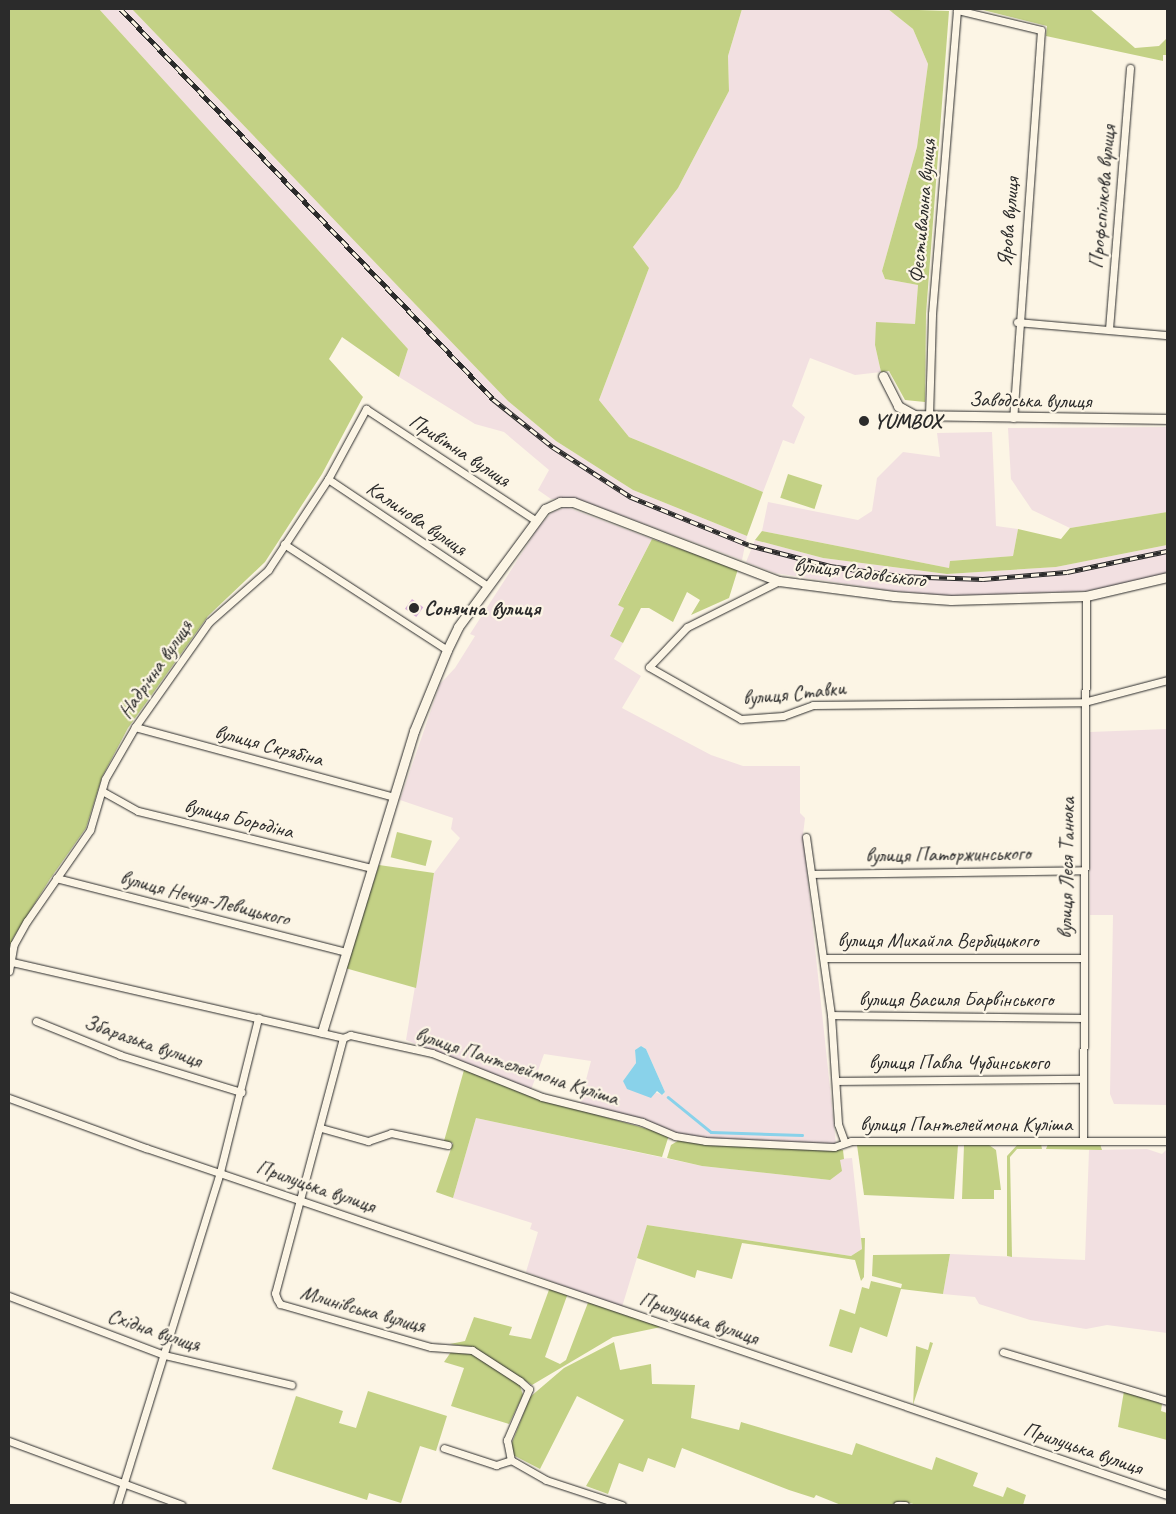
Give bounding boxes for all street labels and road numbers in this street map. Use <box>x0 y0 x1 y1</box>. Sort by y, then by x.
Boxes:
street label: Профспілкова вулиця <box>1083 123 1121 271</box>
street label: Фестивальна вулиця <box>903 137 941 285</box>
street label: Ярова вулиця <box>991 176 1025 268</box>
street label: Заводська вулиця <box>969 386 1091 414</box>
street label: Привітна вулиця <box>404 408 516 492</box>
street label: Калинова вулиця <box>361 475 473 561</box>
street label: вулиця Садовського <box>793 551 927 593</box>
street label: Надрічна вулиця <box>112 615 198 723</box>
street label: вулиця Ставки <box>741 675 847 711</box>
street label: вулиця Скрябіна <box>212 718 326 772</box>
street label: вулиця Бородіна <box>182 792 296 844</box>
street label: вулиця Леся Танюка <box>1052 798 1080 938</box>
street label: вулиця Паторжинського <box>865 840 1031 868</box>
street label: вулиця Нечуя-Левицького <box>117 865 293 931</box>
street label: вулиця Михайла Вербицького <box>837 927 1039 953</box>
street label: вулиця Василя Барвінського <box>859 986 1053 1012</box>
street label: Збаразька вулиця <box>81 1009 205 1073</box>
street label: вулиця Пантелеймона Куліша <box>412 1021 622 1111</box>
street label: вулиця Павла Чубинського <box>868 1049 1050 1075</box>
street label: вулиця Пантелеймона Куліша <box>860 1111 1072 1137</box>
street label: Прилуцька вулиця <box>254 1154 378 1218</box>
street label: Млинівська вулиця <box>297 1279 429 1339</box>
street label: Прилуцька вулиця <box>637 1286 761 1350</box>
street label: Східна вулиця <box>104 1302 204 1358</box>
street label: Прилуцька вулиця <box>1021 1416 1145 1480</box>

